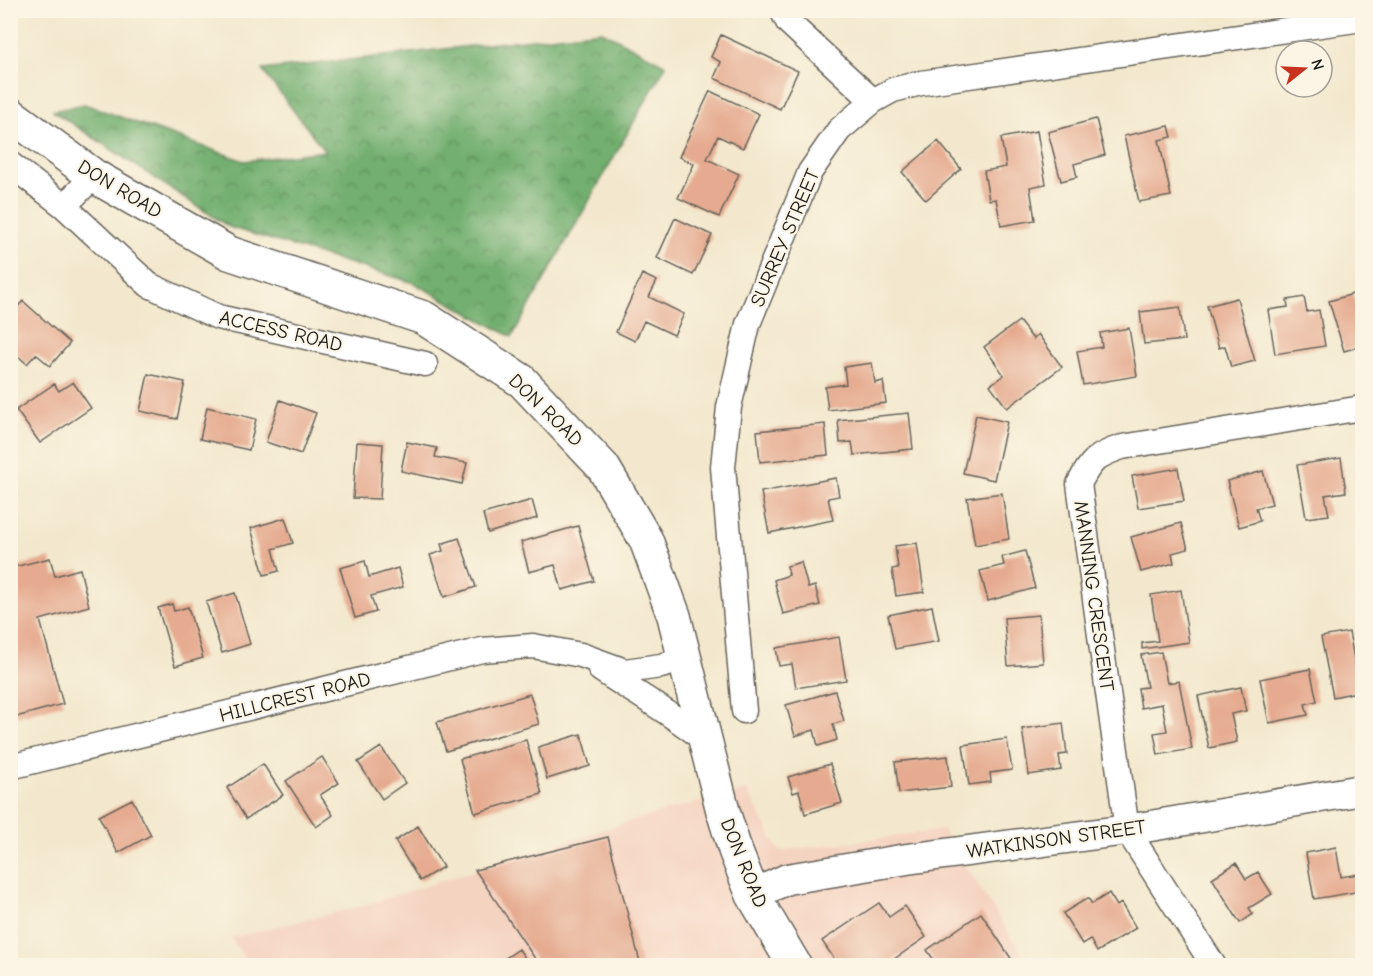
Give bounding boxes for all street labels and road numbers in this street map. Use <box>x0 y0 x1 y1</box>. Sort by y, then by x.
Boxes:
street label: DON ROAD <box>74 155 166 223</box>
street label: SURREY STREET <box>746 165 825 310</box>
street label: ACCESS ROAD <box>217 306 345 356</box>
street label: DON ROAD <box>504 369 588 451</box>
street label: MANNING CRESCENT <box>1069 499 1119 693</box>
street label: HILLCREST ROAD <box>217 667 373 727</box>
street label: DON ROAD <box>716 815 772 911</box>
street label: WATKINSON STREET <box>965 815 1148 863</box>

